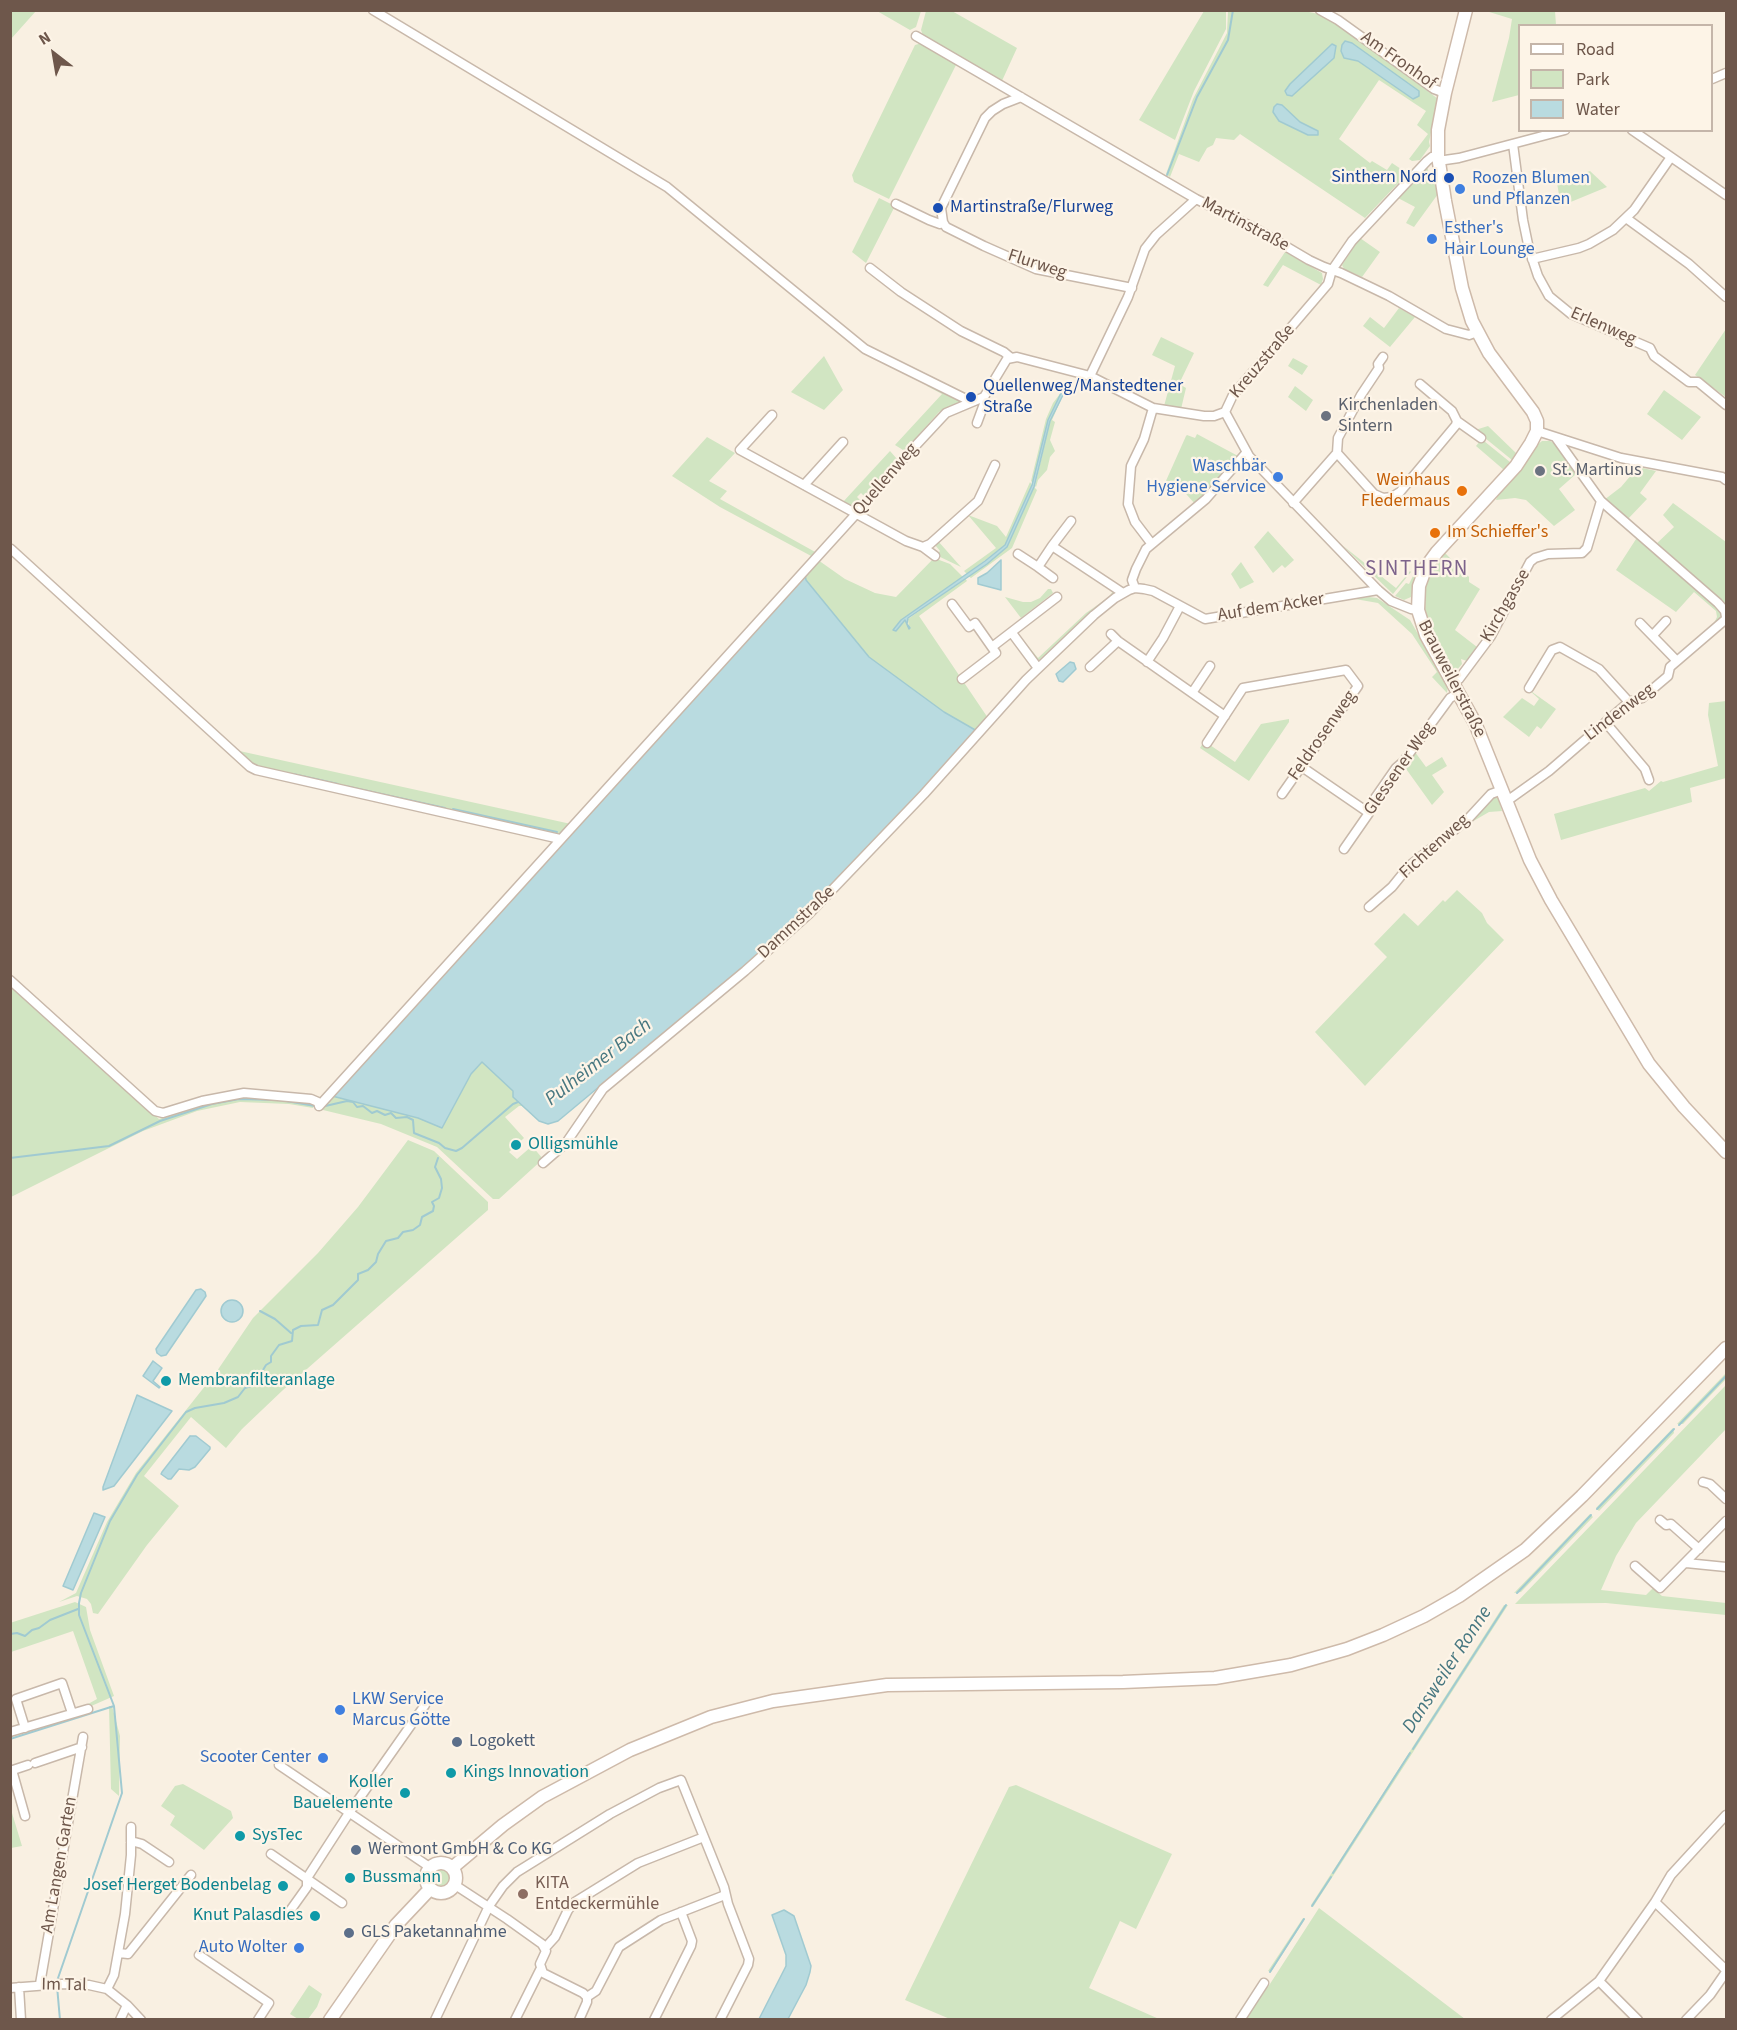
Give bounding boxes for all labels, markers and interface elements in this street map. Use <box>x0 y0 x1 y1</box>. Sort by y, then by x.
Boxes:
north arrow <box>24 24 84 84</box>
legend <box>1518 24 1713 132</box>
text: N <box>34 26 55 51</box>
street label: Am Fronhof <box>1356 27 1440 95</box>
text: Road <box>1576 37 1615 62</box>
text: Park <box>1576 67 1610 92</box>
text: Water <box>1576 97 1620 122</box>
place label: Sinthern Nord <box>1331 167 1437 189</box>
place label: Roozen Blumen und Pflanzen <box>1472 168 1590 210</box>
marker: Sinthern Nord <box>1442 171 1456 185</box>
marker: Roozen Blumen und Pflanzen <box>1453 182 1467 196</box>
street label: Martinstraße <box>1197 193 1293 257</box>
place label: Martinstraße/Flurweg <box>950 197 1113 219</box>
marker: Martinstraße/Flurweg <box>931 201 945 215</box>
place label: Esther's Hair Lounge <box>1444 218 1535 260</box>
marker: Esther's Hair Lounge <box>1425 232 1439 246</box>
street label: Flurweg <box>1005 245 1069 285</box>
street label: Erlenweg <box>1567 303 1639 351</box>
street label: Kreuzstraße <box>1226 320 1300 404</box>
place label: Quellenweg/Manstedtener Straße <box>983 376 1183 418</box>
marker: Quellenweg/Manstedtener Straße <box>964 390 978 404</box>
place label: Kirchenladen Sintern <box>1338 395 1438 438</box>
marker: Kirchenladen Sintern <box>1319 409 1333 423</box>
street label: Quellenweg <box>849 439 923 521</box>
place label: Waschbär Hygiene Service <box>1146 456 1266 498</box>
place label: St. Martinus <box>1552 460 1642 482</box>
marker: St. Martinus <box>1533 464 1547 478</box>
marker: Waschbär Hygiene Service <box>1271 470 1285 484</box>
place label: Weinhaus Fledermaus <box>1361 470 1450 512</box>
marker: Weinhaus Fledermaus <box>1455 484 1469 498</box>
place label: Im Schieffer's <box>1447 522 1548 544</box>
marker: Im Schieffer's <box>1428 526 1442 540</box>
district label: SINTHERN <box>1365 557 1469 583</box>
street label: Kirchgasse <box>1476 566 1536 646</box>
street label: Auf dem Acker <box>1216 589 1326 627</box>
street label: Brauweilerstraße <box>1412 617 1490 741</box>
street label: Lindenweg <box>1581 680 1659 746</box>
street label: Feldrosenweg <box>1284 687 1362 785</box>
street label: Glessener Weg <box>1360 718 1440 820</box>
street label: Fichtenweg <box>1396 810 1474 884</box>
street label: Dammstraße <box>754 882 840 964</box>
water label: Pulheimer Bach <box>541 1014 657 1112</box>
place label: Olligsmühle <box>528 1134 618 1156</box>
marker: Olligsmühle <box>509 1138 523 1152</box>
place label: Membranfilteranlage <box>178 1370 335 1392</box>
marker: Membranfilteranlage <box>159 1374 173 1388</box>
water label: Dansweiler Ronne <box>1398 1602 1498 1738</box>
place label: LKW Service Marcus Götte <box>352 1689 450 1732</box>
marker: LKW Service Marcus Götte <box>333 1703 347 1717</box>
place label: Logokett <box>469 1731 535 1753</box>
marker: Logokett <box>450 1735 464 1749</box>
place label: Scooter Center <box>200 1747 311 1769</box>
marker: Scooter Center <box>316 1751 330 1765</box>
place label: Kings Innovation <box>463 1762 589 1784</box>
marker: Kings Innovation <box>444 1766 458 1780</box>
place label: Koller Bauelemente <box>293 1772 393 1814</box>
marker: Koller Bauelemente <box>398 1786 412 1800</box>
street label: Am Langen Garten <box>37 1795 83 1935</box>
place label: SysTec <box>252 1825 303 1847</box>
marker: SysTec <box>233 1829 247 1843</box>
place label: Wermont GmbH & Co KG <box>368 1839 552 1861</box>
marker: Wermont GmbH & Co KG <box>349 1843 363 1857</box>
place label: Bussmann <box>362 1867 441 1889</box>
marker: Bussmann <box>343 1871 357 1885</box>
place label: KITA Entdeckermühle <box>535 1873 659 1916</box>
place label: Josef Herget Bodenbelag <box>83 1875 271 1897</box>
marker: Josef Herget Bodenbelag <box>276 1879 290 1893</box>
marker: KITA Entdeckermühle <box>516 1887 530 1901</box>
place label: Knut Palasdies <box>193 1905 303 1927</box>
marker: Knut Palasdies <box>308 1909 322 1923</box>
place label: GLS Paketannahme <box>361 1922 507 1944</box>
marker: GLS Paketannahme <box>342 1926 356 1940</box>
place label: Auto Wolter <box>199 1937 287 1959</box>
marker: Auto Wolter <box>292 1941 306 1955</box>
street label: Im Tal <box>41 1975 87 1997</box>

